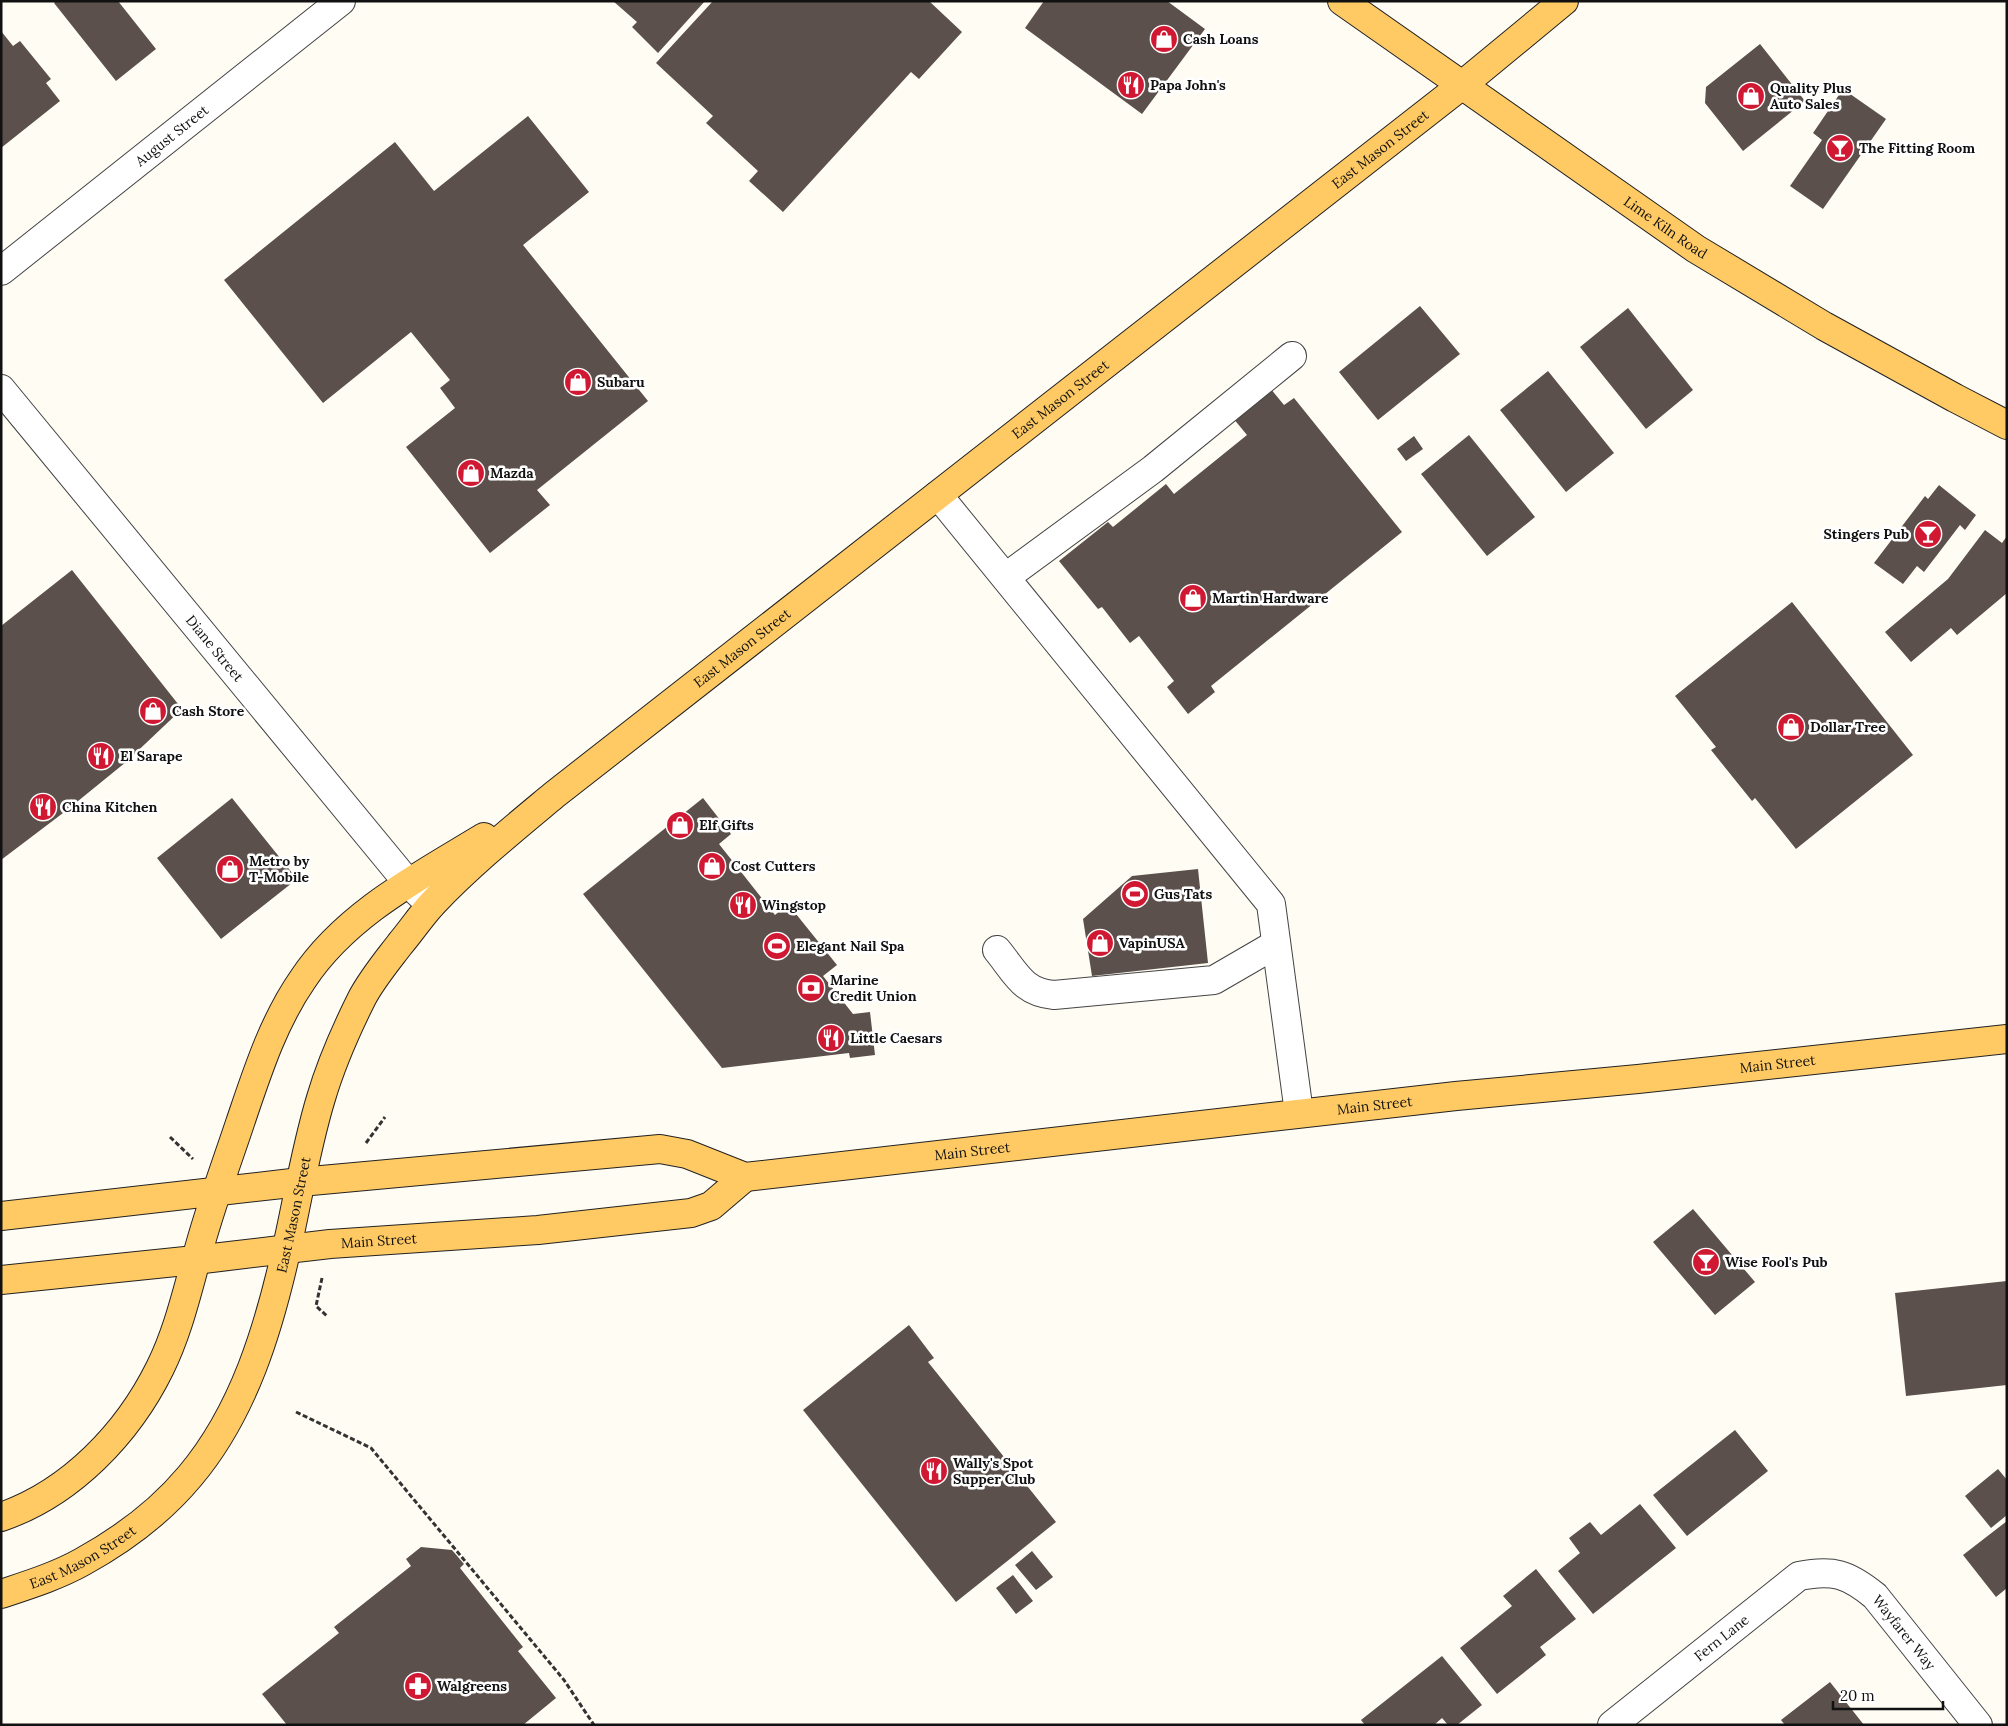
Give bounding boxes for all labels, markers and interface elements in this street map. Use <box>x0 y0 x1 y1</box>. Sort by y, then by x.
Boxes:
shop icon: Cash Loans <box>1149 24 1179 54</box>
place label: Cash Loans <box>1183 30 1259 48</box>
restaurant icon: Papa John's <box>1116 70 1146 100</box>
place label: Papa John's <box>1150 76 1226 94</box>
place label: Quality Plus Auto Sales <box>1770 79 1852 113</box>
shop icon: Quality Plus Auto Sales <box>1736 81 1766 111</box>
street label: August Street <box>131 100 212 171</box>
street label: East Mason Street <box>1328 105 1433 193</box>
bar icon: The Fitting Room <box>1825 133 1855 163</box>
place label: The Fitting Room <box>1859 139 1975 157</box>
street label: Lime Kiln Road <box>1620 192 1711 263</box>
street label: East Mason Street <box>1008 355 1113 443</box>
shop icon: Subaru <box>563 367 593 397</box>
place label: Subaru <box>597 373 645 391</box>
shop icon: Mazda <box>456 458 486 488</box>
place label: Mazda <box>490 464 534 482</box>
bar icon: Stingers Pub <box>1913 519 1943 549</box>
place label: Stingers Pub <box>1823 525 1909 543</box>
shop icon: Martin Hardware <box>1178 583 1208 613</box>
place label: Martin Hardware <box>1212 589 1329 607</box>
street label: East Mason Street <box>690 604 795 691</box>
street label: Diane Street <box>182 611 248 686</box>
shop icon: Cash Store <box>138 696 168 726</box>
place label: Cash Store <box>172 702 245 720</box>
shop icon: Dollar Tree <box>1776 712 1806 742</box>
place label: Dollar Tree <box>1810 718 1886 736</box>
restaurant icon: El Sarape <box>86 741 116 771</box>
place label: El Sarape <box>120 747 183 765</box>
restaurant icon: China Kitchen <box>28 792 58 822</box>
place label: China Kitchen <box>62 798 158 816</box>
shop icon: Elf Gifts <box>665 810 695 840</box>
place label: Elf Gifts <box>699 816 754 834</box>
shop icon: Cost Cutters <box>697 851 727 881</box>
place label: Metro by T-Mobile <box>249 852 310 886</box>
shop icon: Metro by T-Mobile <box>215 854 245 884</box>
place label: Cost Cutters <box>731 857 816 875</box>
sports icon: Gus Tats <box>1120 879 1150 909</box>
place label: Gus Tats <box>1154 885 1212 903</box>
restaurant icon: Wingstop <box>728 890 758 920</box>
place label: Wingstop <box>762 896 826 914</box>
shop icon: VapinUSA <box>1085 928 1115 958</box>
sports icon: Elegant Nail Spa <box>762 931 792 961</box>
place label: VapinUSA <box>1119 934 1185 952</box>
place label: Elegant Nail Spa <box>796 937 905 955</box>
place label: Marine Credit Union <box>830 971 917 1005</box>
bank icon: Marine Credit Union <box>796 973 826 1003</box>
restaurant icon: Little Caesars <box>816 1023 846 1053</box>
place label: Little Caesars <box>850 1029 942 1047</box>
street label: Main Street <box>1739 1051 1817 1077</box>
street label: Main Street <box>1336 1092 1414 1119</box>
street label: Main Street <box>933 1138 1012 1164</box>
street label: East Mason Street <box>272 1155 315 1275</box>
street label: Main Street <box>340 1229 418 1252</box>
bar icon: Wise Fool's Pub <box>1691 1247 1721 1277</box>
place label: Wise Fool's Pub <box>1725 1253 1828 1271</box>
place label: Wally's Spot Supper Club <box>953 1454 1035 1488</box>
restaurant icon: Wally's Spot Supper Club <box>919 1456 949 1486</box>
street label: East Mason Street <box>27 1521 140 1593</box>
street label: Wayfarer Way <box>1869 1591 1940 1674</box>
street label: Fern Lane <box>1690 1610 1753 1665</box>
pharmacy icon: Walgreens <box>403 1671 433 1701</box>
place label: Walgreens <box>437 1677 507 1695</box>
scale bar <box>1833 1678 1943 1710</box>
text: 20 m <box>1840 1686 1875 1705</box>

